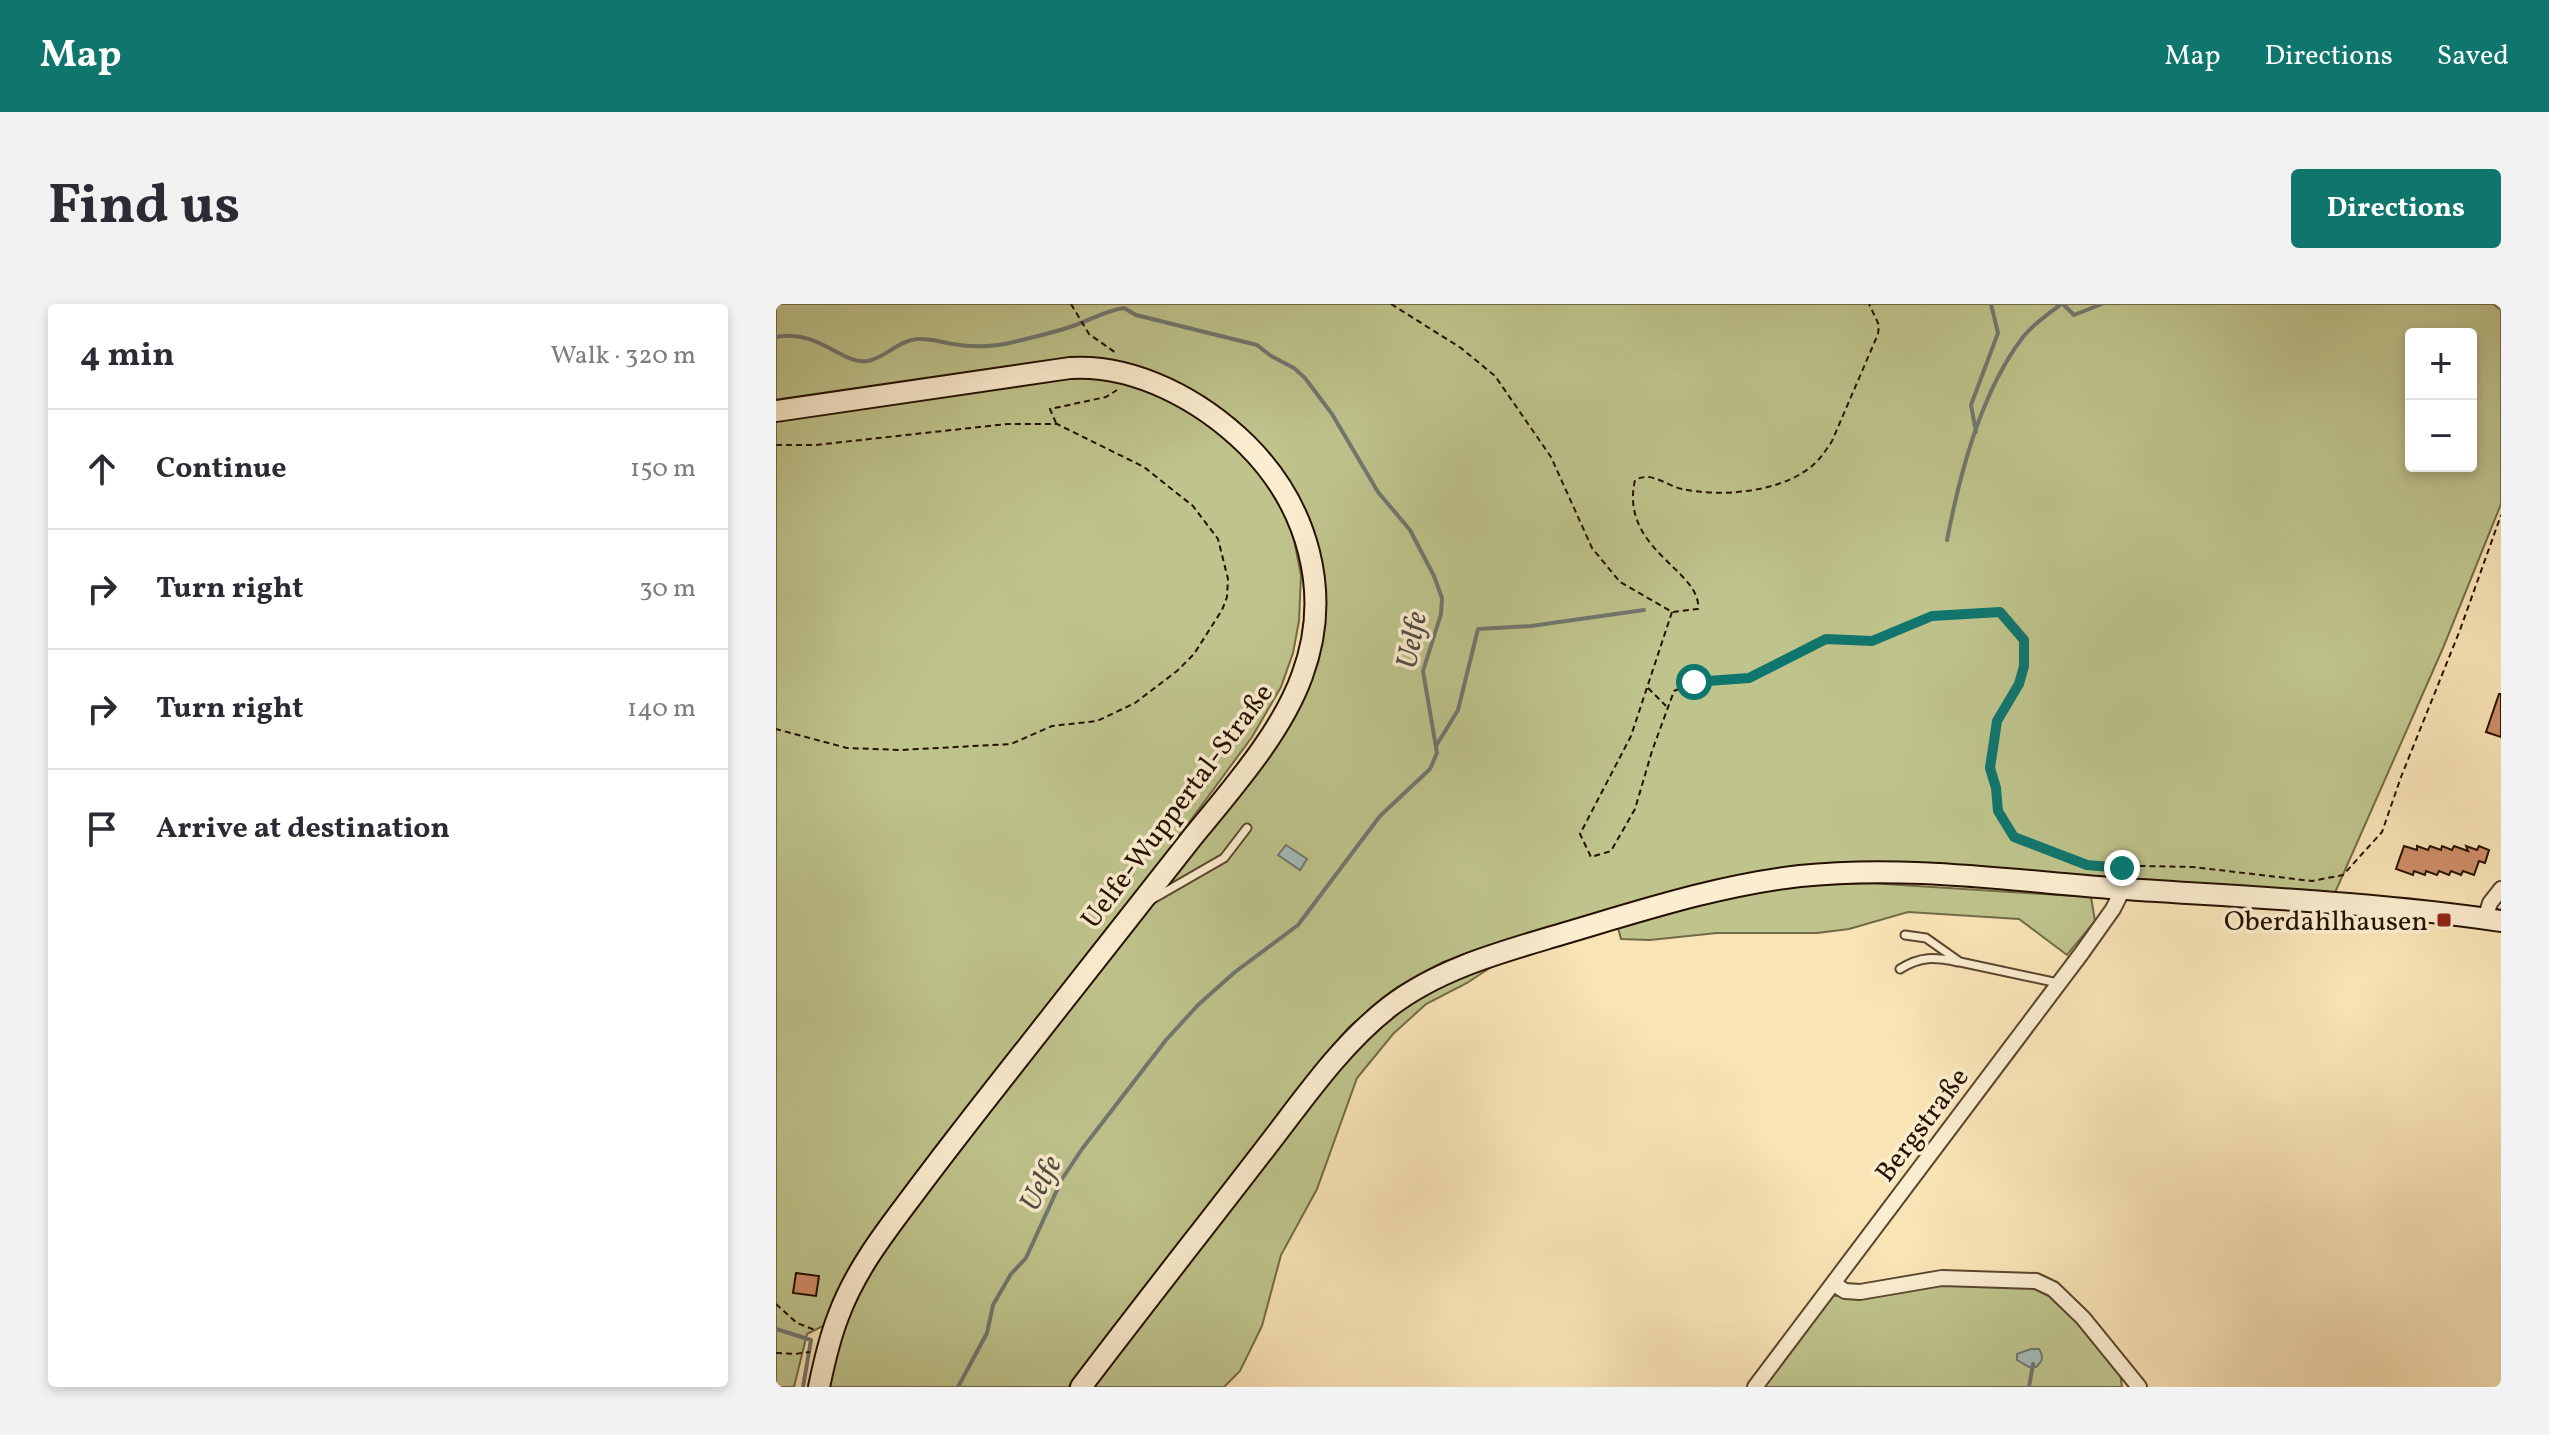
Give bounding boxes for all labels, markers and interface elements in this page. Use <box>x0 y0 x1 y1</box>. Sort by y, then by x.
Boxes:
text: Map <box>40 30 121 83</box>
text: Map <box>2165 37 2221 76</box>
text: Directions <box>2265 37 2393 76</box>
text: Saved <box>2437 37 2509 76</box>
text: Find us <box>48 169 240 247</box>
button: Directions <box>2291 169 2501 248</box>
map controls <box>2405 328 2477 472</box>
button: + <box>2405 328 2477 400</box>
text: 4 min <box>80 333 175 380</box>
text: Walk · 320 m <box>550 338 696 374</box>
button: − <box>2405 400 2477 472</box>
icon: ahead <box>80 447 124 491</box>
text: Continue <box>156 448 287 490</box>
text: 150 m <box>630 451 696 487</box>
icon: right <box>80 567 124 611</box>
text: Turn right <box>156 568 304 610</box>
text: 30 m <box>639 571 696 607</box>
water label: Uelfe <box>1387 608 1439 673</box>
route start <box>1676 664 1712 700</box>
street label: Uelfe-Wuppertal-Straße <box>1073 676 1283 937</box>
icon: right <box>80 687 124 731</box>
text: Turn right <box>156 688 304 730</box>
text: 140 m <box>627 691 696 727</box>
icon: arrive <box>80 807 124 851</box>
text: Arrive at destination <box>156 808 450 850</box>
route end <box>2104 850 2140 886</box>
place label: Oberdahlhausen <box>2224 903 2428 942</box>
marker: Oberdahlhausen <box>2435 911 2453 929</box>
street label: Bergstraße <box>1867 1060 1979 1191</box>
water label: Uelfe <box>1010 1149 1074 1219</box>

